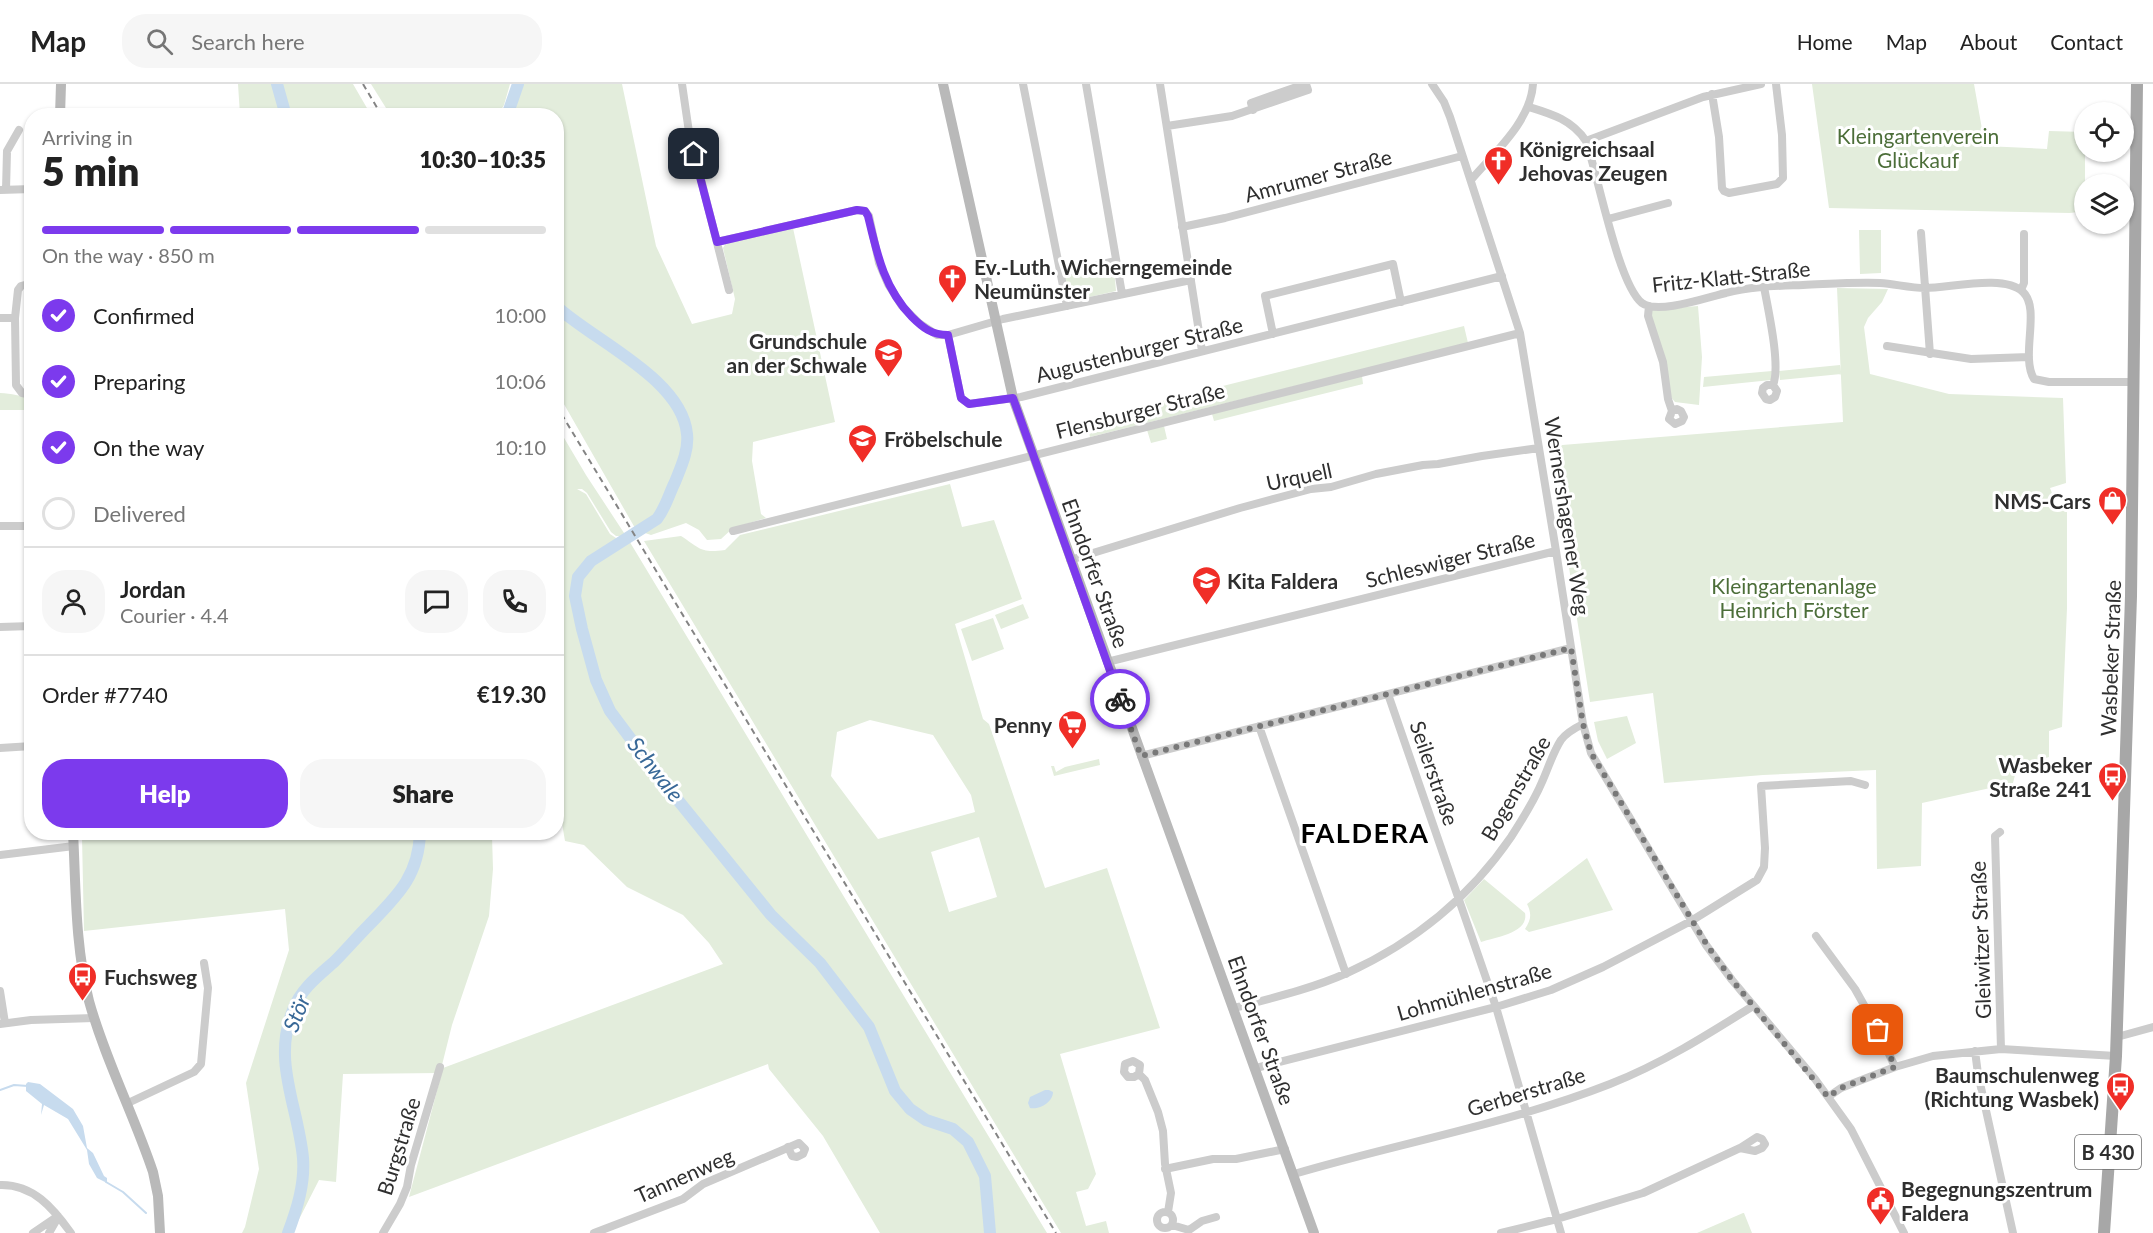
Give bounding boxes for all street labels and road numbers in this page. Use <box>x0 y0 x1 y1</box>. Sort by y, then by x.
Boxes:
street label: Amrumer Straße <box>1242 143 1394 207</box>
street label: Fritz-Klatt-Straße <box>1650 255 1812 297</box>
street label: Augustenburger Straße <box>1033 311 1245 387</box>
street label: Flensburger Straße <box>1053 377 1227 443</box>
street label: Wernershagener Weg <box>1540 415 1596 617</box>
street label: Urquell <box>1264 457 1334 495</box>
street label: Ehndorfer Straße <box>1057 495 1135 651</box>
street label: Schleswiger Straße <box>1363 526 1537 592</box>
street label: Wasbeker Straße <box>2095 579 2125 737</box>
street label: Seilerstraße <box>1405 717 1465 829</box>
street label: Bogenstraße <box>1475 731 1555 845</box>
street label: Gleiwitzer Straße <box>1965 861 1995 1019</box>
street label: Ehndorfer Straße <box>1223 952 1301 1108</box>
street label: Lohmühlenstraße <box>1394 957 1554 1025</box>
street label: Gerberstraße <box>1464 1061 1588 1121</box>
street label: Burgstraße <box>371 1094 425 1198</box>
road number: B 430 <box>2075 1135 2141 1169</box>
street label: Tannenweg <box>631 1142 737 1208</box>

